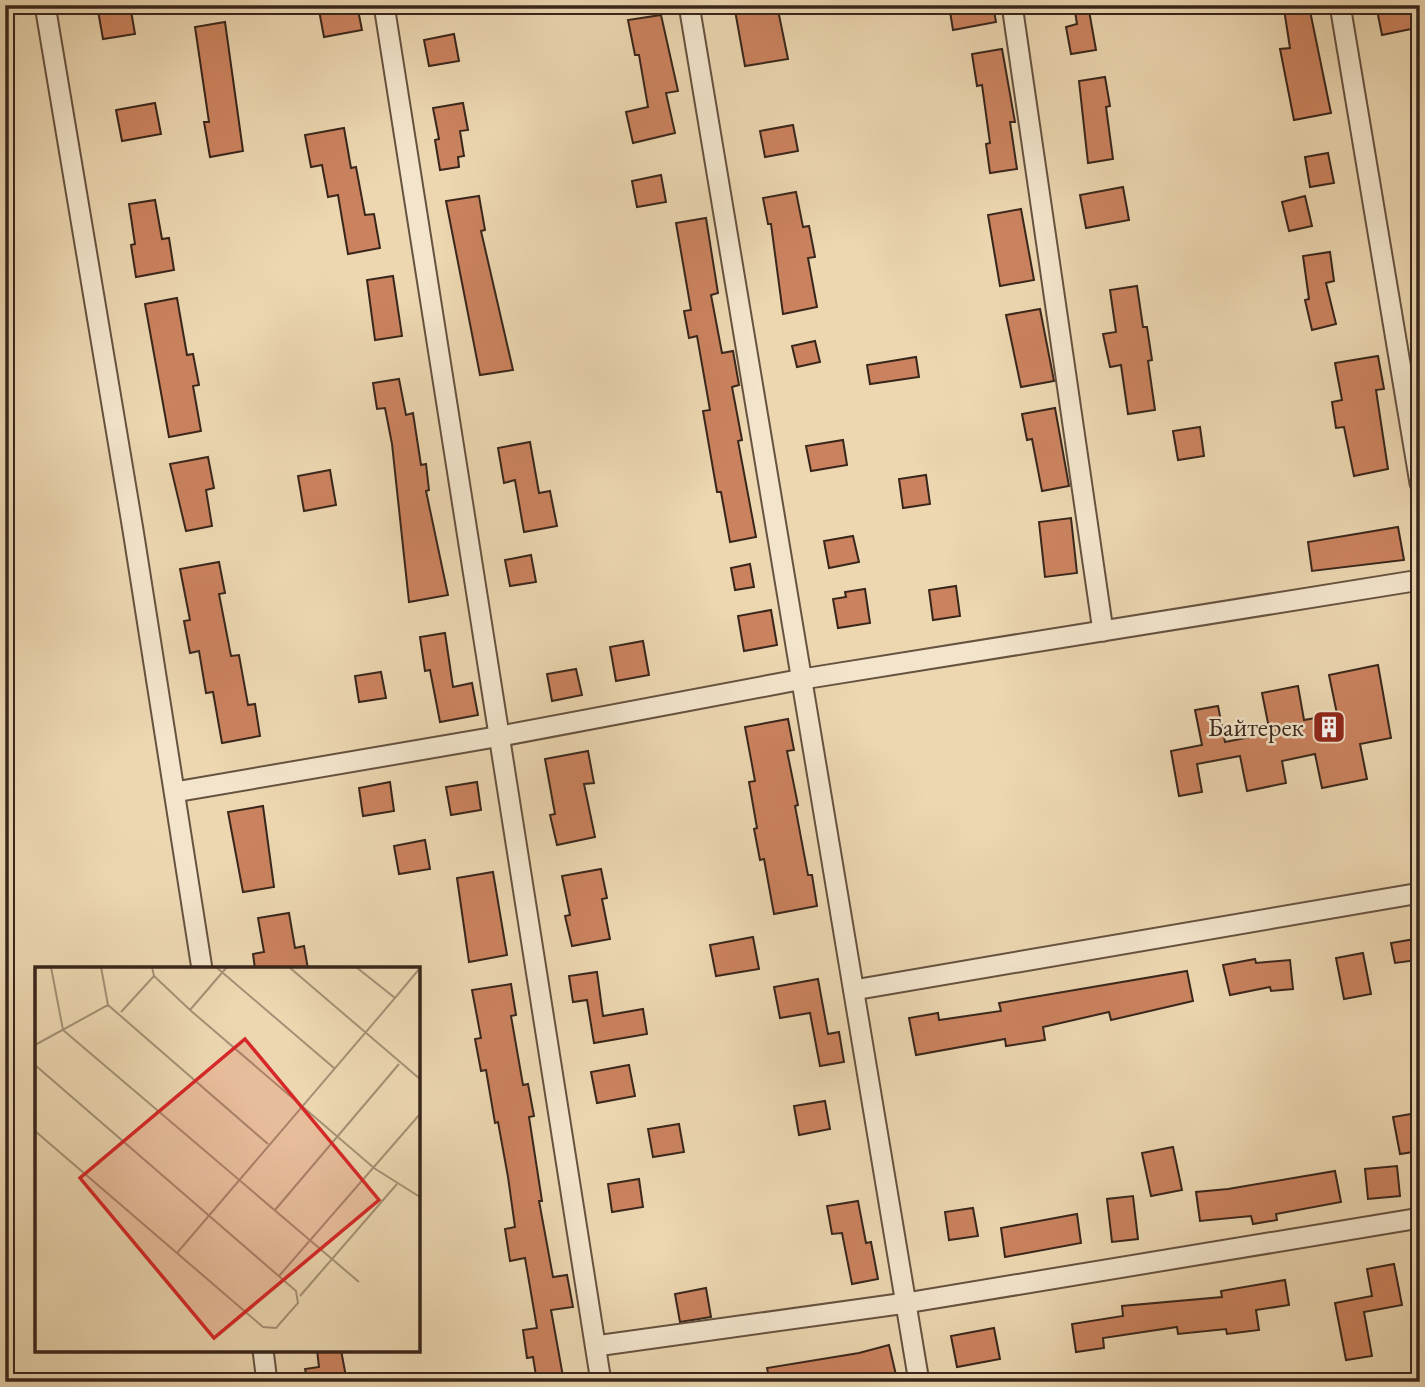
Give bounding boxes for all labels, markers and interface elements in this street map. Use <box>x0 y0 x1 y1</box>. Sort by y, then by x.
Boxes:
building icon: Байтерек <box>1310 708 1348 746</box>
place label: Байтерек <box>1208 710 1305 744</box>
inset map <box>35 967 420 1352</box>

